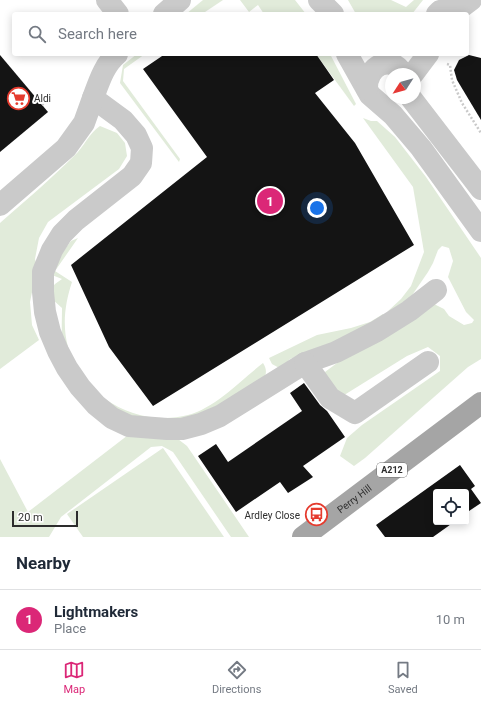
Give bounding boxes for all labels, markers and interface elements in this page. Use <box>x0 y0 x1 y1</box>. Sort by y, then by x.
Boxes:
search box <box>12 12 469 56</box>
icon: search <box>26 23 48 45</box>
text: Search here <box>58 25 137 43</box>
north arrow <box>385 68 421 104</box>
supermarket icon: Aldi <box>5 85 31 111</box>
place label: Aldi <box>34 93 51 104</box>
pin: 1 <box>257 186 283 216</box>
your location <box>307 198 327 218</box>
road number: A212 <box>377 463 407 477</box>
street label: Perry Hill <box>335 482 374 515</box>
map controls <box>433 489 469 525</box>
button: locate <box>433 489 469 525</box>
bus stop icon: Ardley Close <box>303 502 329 528</box>
scale bar <box>12 509 78 528</box>
place label: Ardley Close <box>245 510 300 521</box>
text: 20 m <box>18 511 43 524</box>
text: Nearby <box>16 553 71 573</box>
text: Lightmakers <box>54 603 138 621</box>
text: 1 <box>25 612 33 627</box>
text: 10 m <box>436 612 465 627</box>
text: Place <box>54 621 86 636</box>
tab: Map <box>63 659 85 696</box>
tab: Directions <box>212 659 261 696</box>
tab: Saved <box>388 659 418 696</box>

